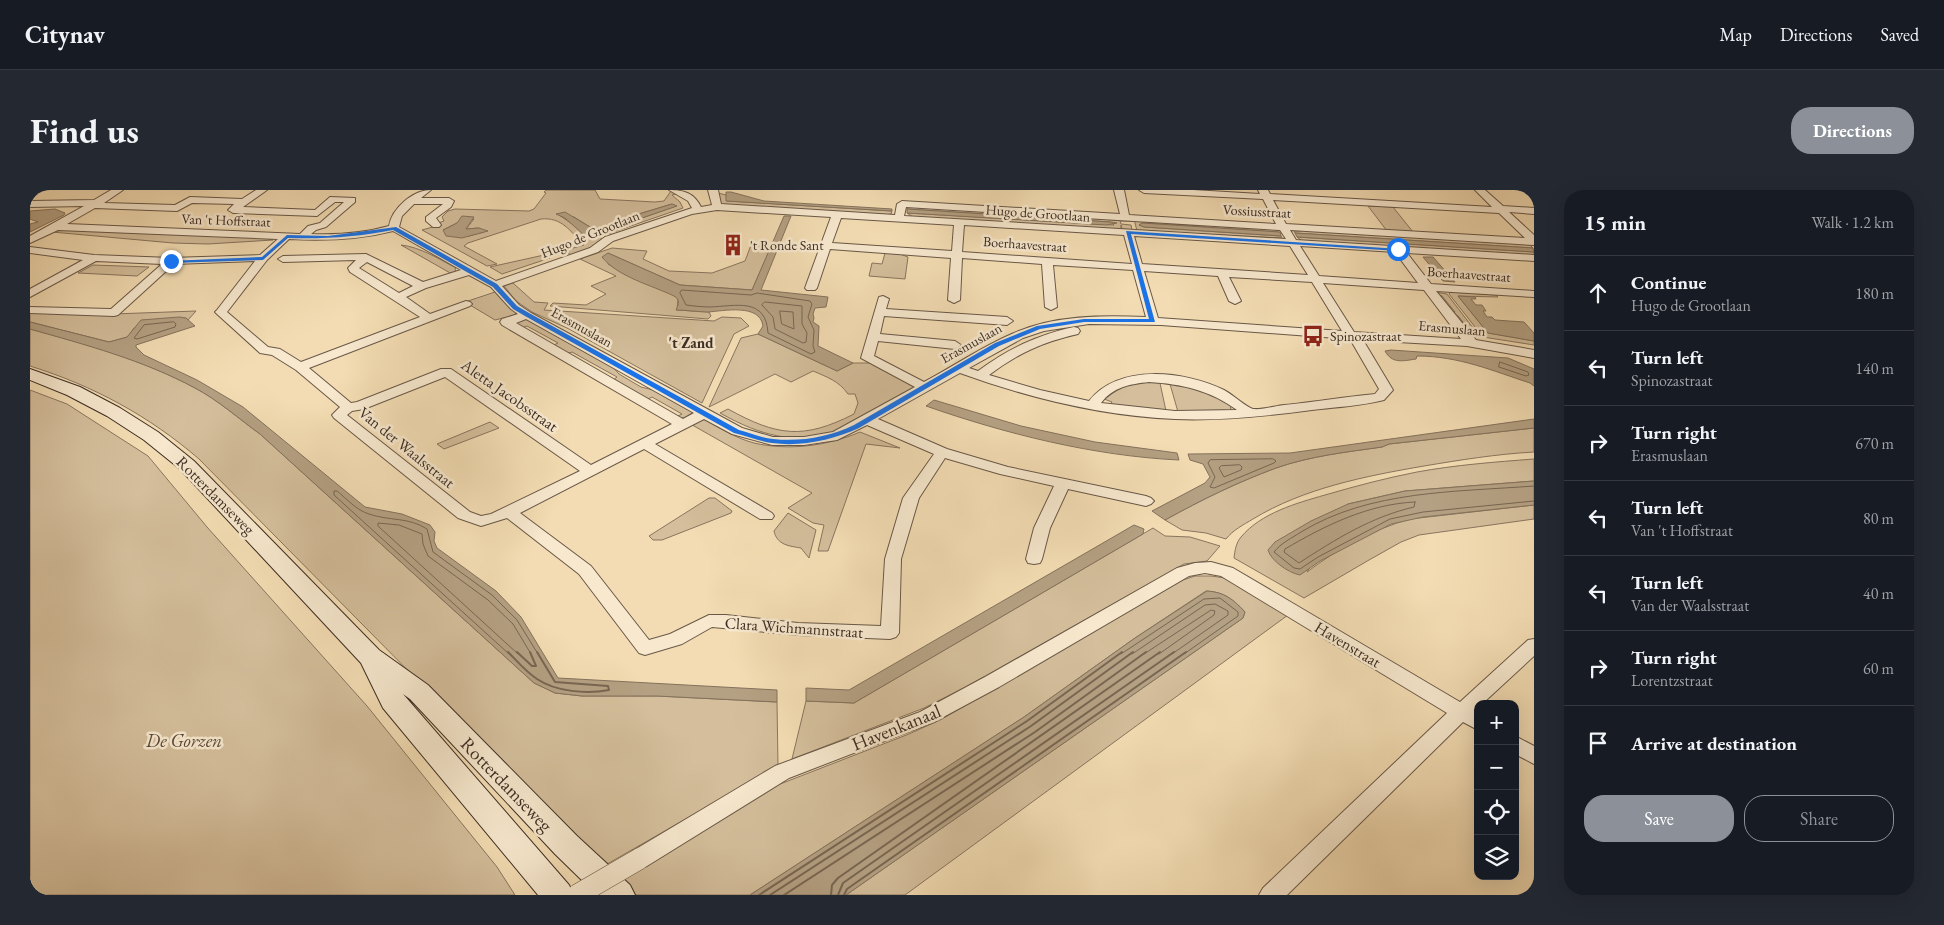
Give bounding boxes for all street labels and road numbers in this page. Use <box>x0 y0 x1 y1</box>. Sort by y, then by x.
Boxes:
street label: Hugo de Grootlaan <box>985 200 1092 226</box>
street label: Vossiusstraat <box>1222 200 1292 222</box>
street label: Hugo de Grootlaan <box>538 206 643 262</box>
street label: Van 't Hoffstraat <box>181 209 272 231</box>
street label: Boerhaavestraat <box>983 232 1068 256</box>
street label: Boerhaavestraat <box>1427 262 1512 286</box>
street label: Erasmuslaan <box>548 303 616 352</box>
street label: Erasmuslaan <box>1418 316 1487 340</box>
street label: Erasmuslaan <box>937 318 1005 367</box>
street label: Aletta Jacobsstraat <box>456 354 562 437</box>
street label: Van der Waalsstraat <box>354 402 459 493</box>
street label: Rotterdamseweg <box>172 451 260 540</box>
street label: Clara Wichmannstraat <box>724 612 864 643</box>
street label: Havenstraat <box>1311 616 1385 672</box>
street label: Havenkanaal <box>848 698 945 757</box>
street label: Rotterdamseweg <box>455 732 559 838</box>

